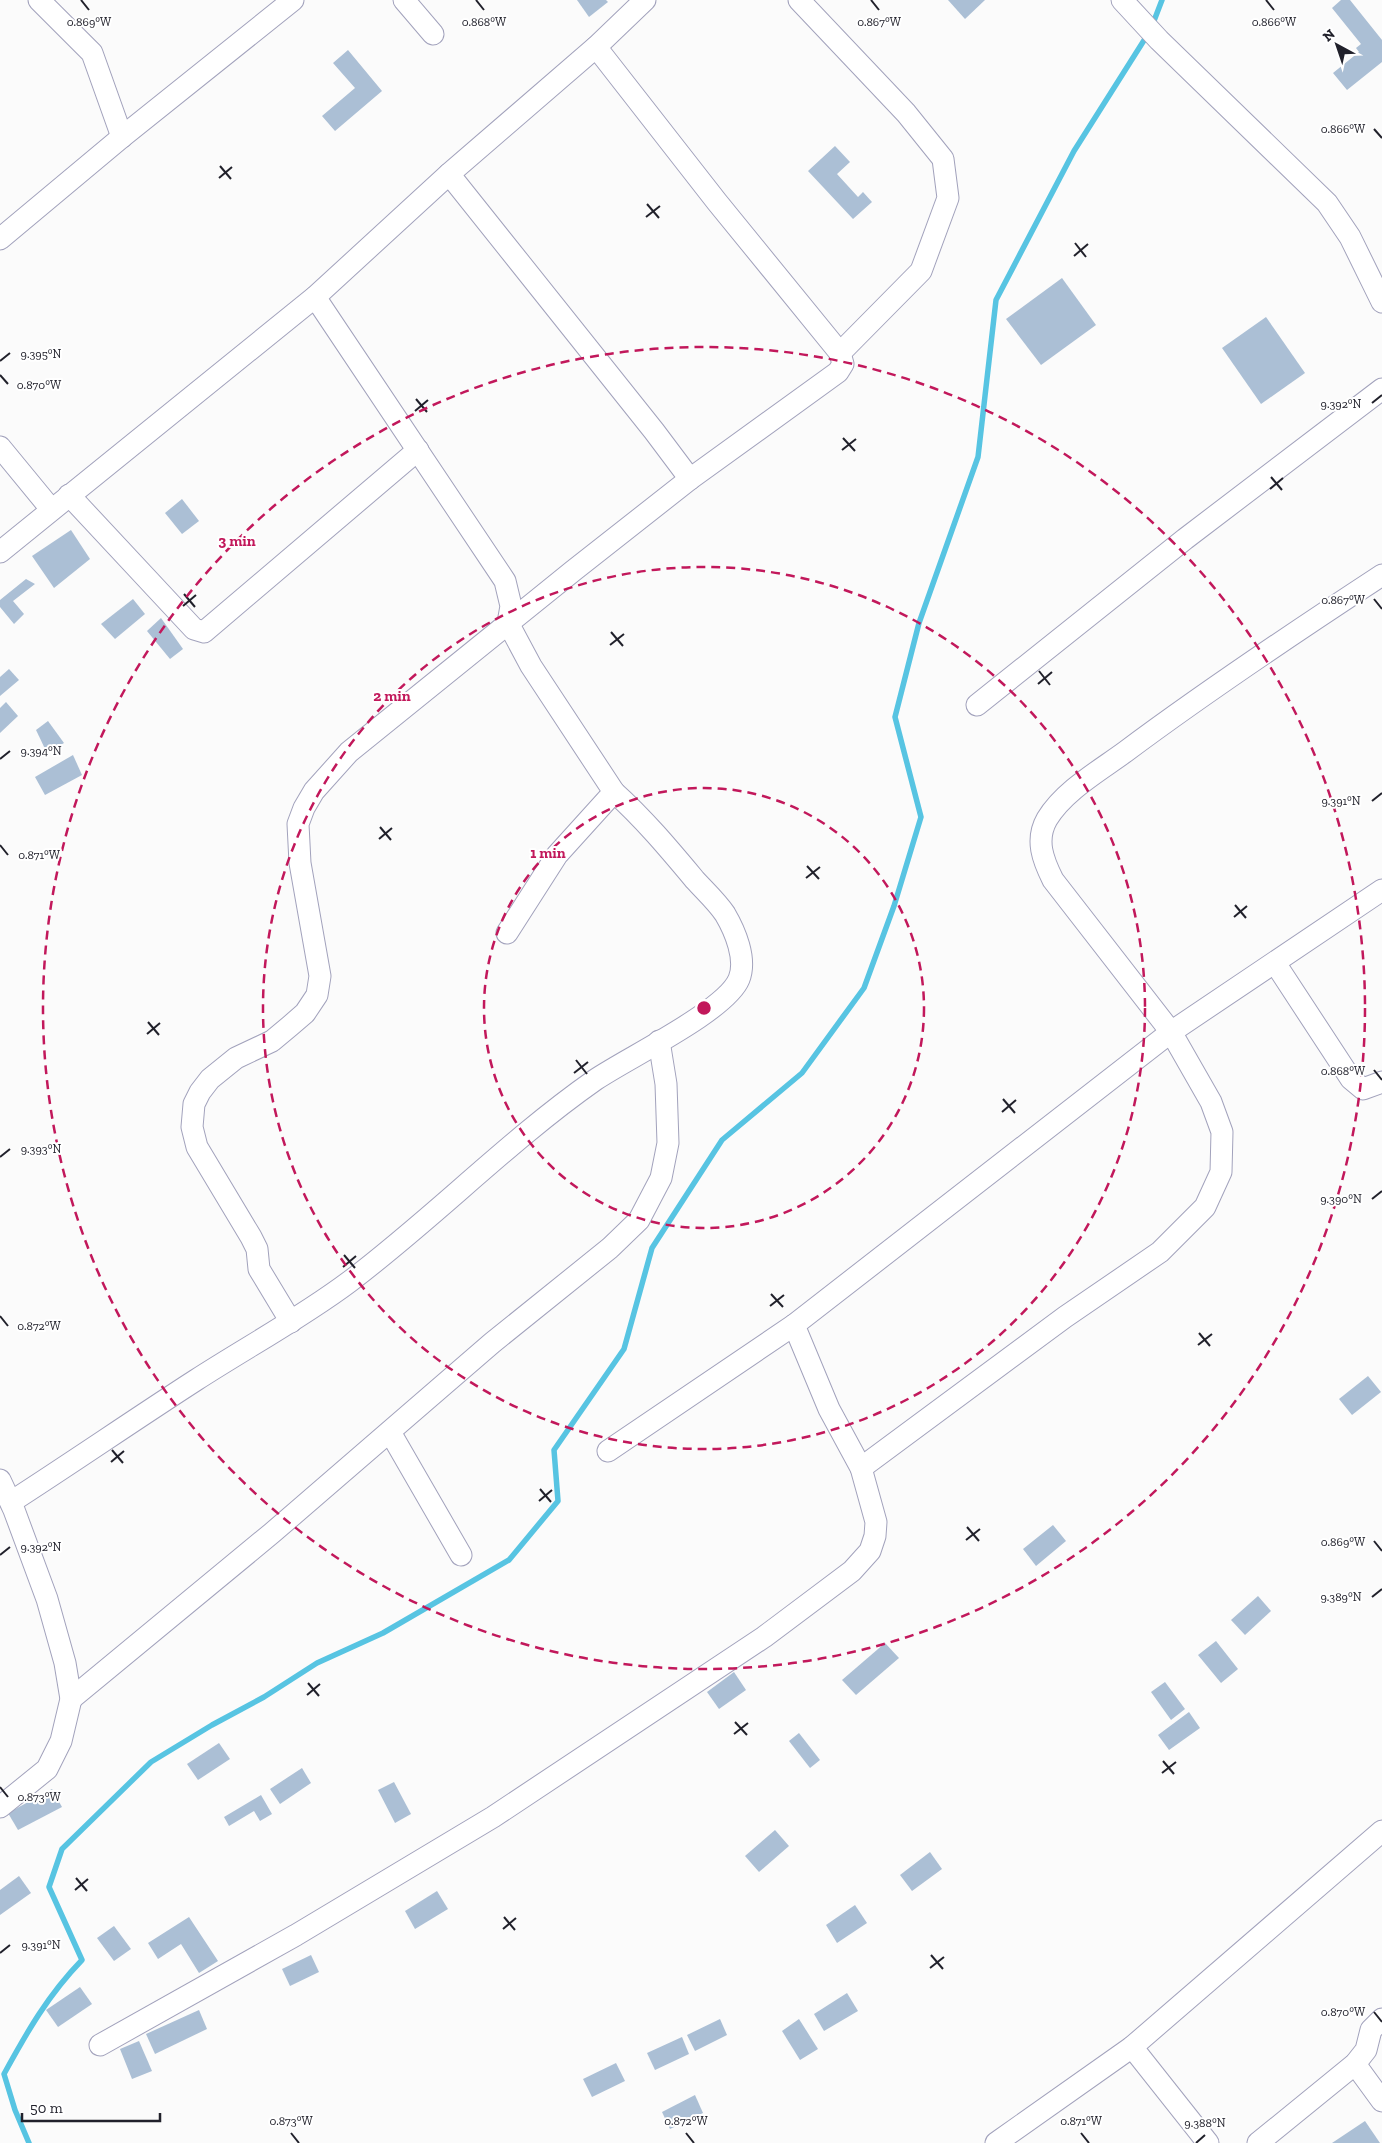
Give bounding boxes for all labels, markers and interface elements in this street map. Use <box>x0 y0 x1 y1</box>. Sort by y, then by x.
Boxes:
text: 0.869°W <box>67 15 112 29</box>
text: 0.868°W <box>462 15 507 29</box>
text: 0.867°W <box>857 15 902 29</box>
text: 0.866°W <box>1252 15 1297 29</box>
north arrow <box>1312 20 1362 70</box>
text: N <box>1319 25 1339 45</box>
text: 0.866°W <box>1321 122 1366 136</box>
text: 9.395°N <box>21 347 62 361</box>
text: 0.870°W <box>17 378 62 392</box>
text: 9.392°N <box>1321 397 1362 411</box>
text: 3 min <box>218 532 256 550</box>
text: 0.867°W <box>1321 593 1366 607</box>
text: 2 min <box>373 687 411 705</box>
text: 9.394°N <box>21 744 62 758</box>
text: 9.391°N <box>1321 794 1361 808</box>
text: 1 min <box>530 844 566 862</box>
text: 0.871°W <box>18 848 61 862</box>
centre of rings <box>695 999 713 1017</box>
text: 0.868°W <box>1321 1064 1366 1078</box>
text: 9.393°N <box>21 1142 61 1156</box>
text: 9.390°N <box>1320 1192 1362 1206</box>
text: 0.872°W <box>17 1319 62 1333</box>
text: 0.869°W <box>1321 1535 1366 1549</box>
text: 9.392°N <box>21 1540 62 1554</box>
text: 9.389°N <box>1320 1590 1362 1604</box>
text: 0.873°W <box>17 1790 61 1804</box>
text: 9.391°N <box>21 1938 61 1952</box>
text: 0.870°W <box>1321 2005 1366 2019</box>
scale bar <box>22 2090 160 2122</box>
text: 50 m <box>30 2099 63 2117</box>
text: 0.873°W <box>269 2114 313 2128</box>
text: 0.872°W <box>664 2114 709 2128</box>
text: 0.871°W <box>1060 2114 1103 2128</box>
text: 9.388°N <box>1184 2116 1226 2130</box>

